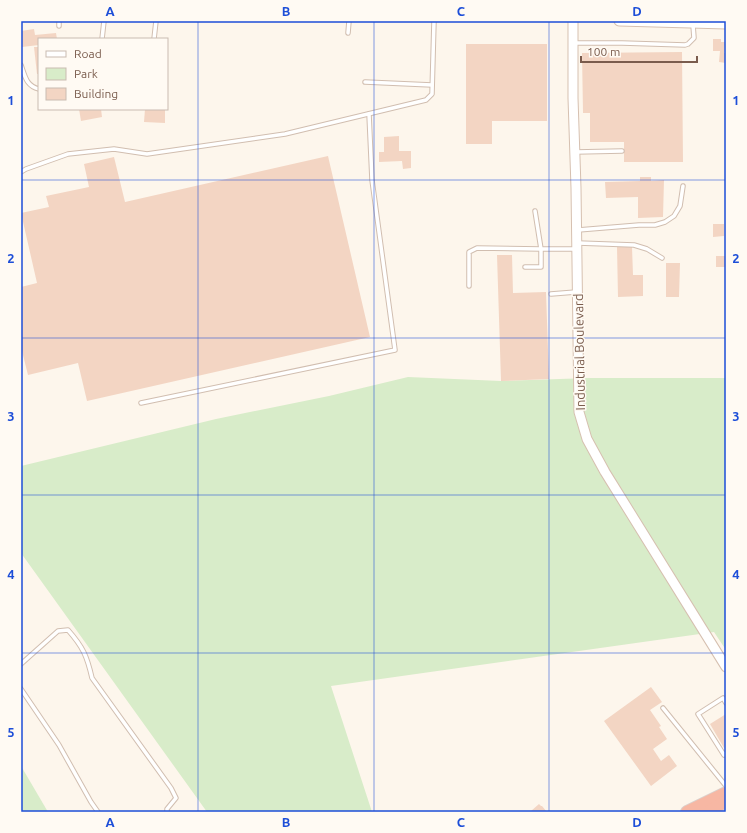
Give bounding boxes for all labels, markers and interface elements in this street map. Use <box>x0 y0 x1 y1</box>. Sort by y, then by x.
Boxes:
text: A <box>105 4 115 18</box>
text: B <box>282 4 291 18</box>
text: C <box>457 4 466 18</box>
text: D <box>632 4 642 18</box>
legend <box>38 38 168 110</box>
scale bar <box>581 38 697 64</box>
text: 100 m <box>587 45 620 58</box>
text: Road <box>74 47 102 60</box>
text: Park <box>74 67 98 80</box>
text: Building <box>74 87 118 100</box>
text: 1 <box>7 93 15 107</box>
text: 1 <box>732 93 740 107</box>
text: 2 <box>7 251 15 265</box>
text: 2 <box>732 251 740 265</box>
street label: Industrial Boulevard <box>571 293 587 411</box>
text: 3 <box>7 409 15 423</box>
text: 3 <box>732 409 740 423</box>
text: 4 <box>7 567 15 581</box>
text: 4 <box>732 567 740 581</box>
text: 5 <box>7 725 15 739</box>
text: 5 <box>732 725 740 739</box>
text: A <box>105 815 115 829</box>
text: B <box>282 815 291 829</box>
text: C <box>457 815 466 829</box>
text: D <box>632 815 642 829</box>

